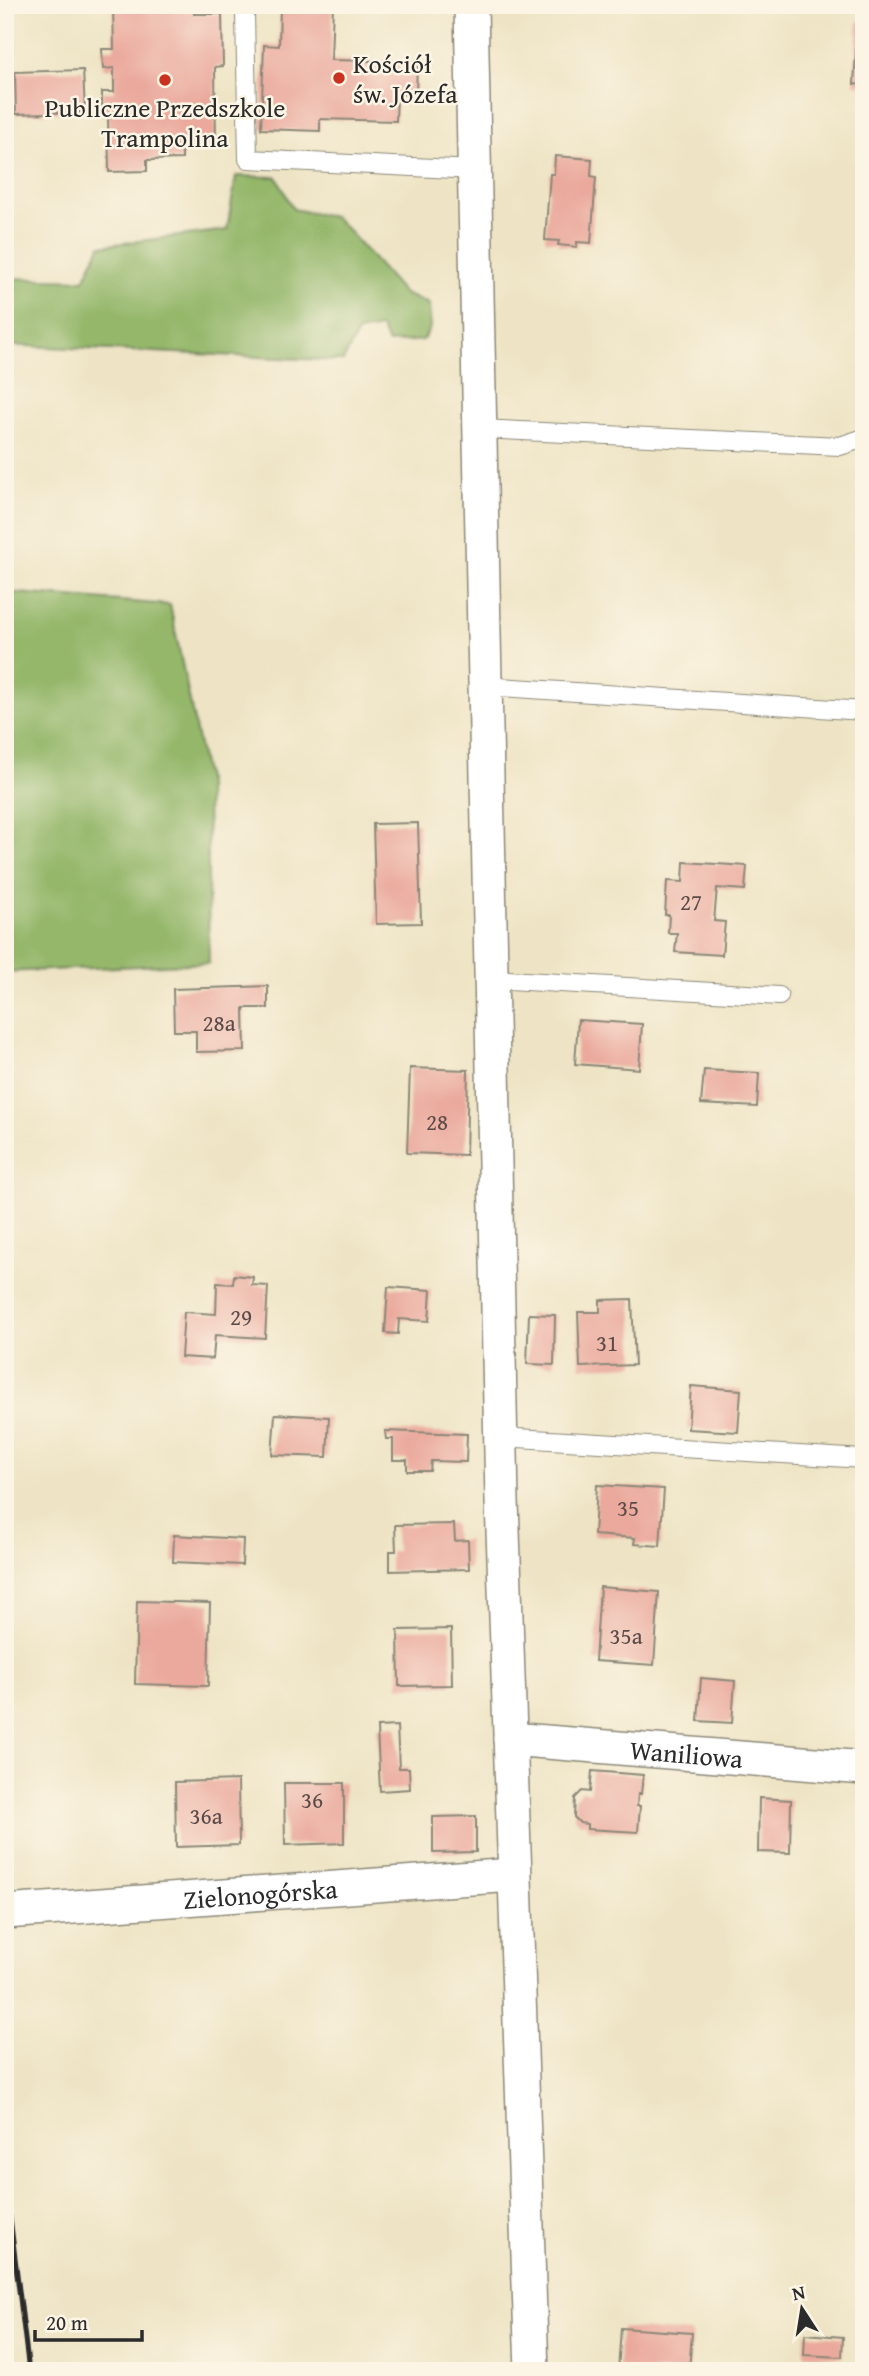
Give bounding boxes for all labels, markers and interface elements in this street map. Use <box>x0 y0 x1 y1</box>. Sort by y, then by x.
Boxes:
place label: Kościół św. Józefa <box>353 44 458 113</box>
marker: Kościół św. Józefa <box>331 70 347 86</box>
marker: Publiczne Przedszkole Trampolina <box>157 72 173 88</box>
place label: Publiczne Przedszkole Trampolina <box>45 88 285 157</box>
house number: 27 <box>680 885 702 918</box>
house number: 28a <box>202 1006 236 1039</box>
house number: 28 <box>426 1105 448 1138</box>
house number: 29 <box>230 1300 252 1333</box>
house number: 31 <box>596 1326 618 1359</box>
house number: 35 <box>617 1491 639 1524</box>
house number: 35a <box>609 1619 643 1652</box>
street label: Waniliowa <box>628 1729 745 1778</box>
house number: 36 <box>301 1783 323 1816</box>
house number: 36a <box>189 1799 223 1832</box>
street label: Zielonogórska <box>182 1868 340 1918</box>
north arrow <box>768 2274 838 2344</box>
text: N <box>789 2277 808 2307</box>
scale bar <box>35 2299 142 2343</box>
text: 20 m <box>46 2307 88 2338</box>

